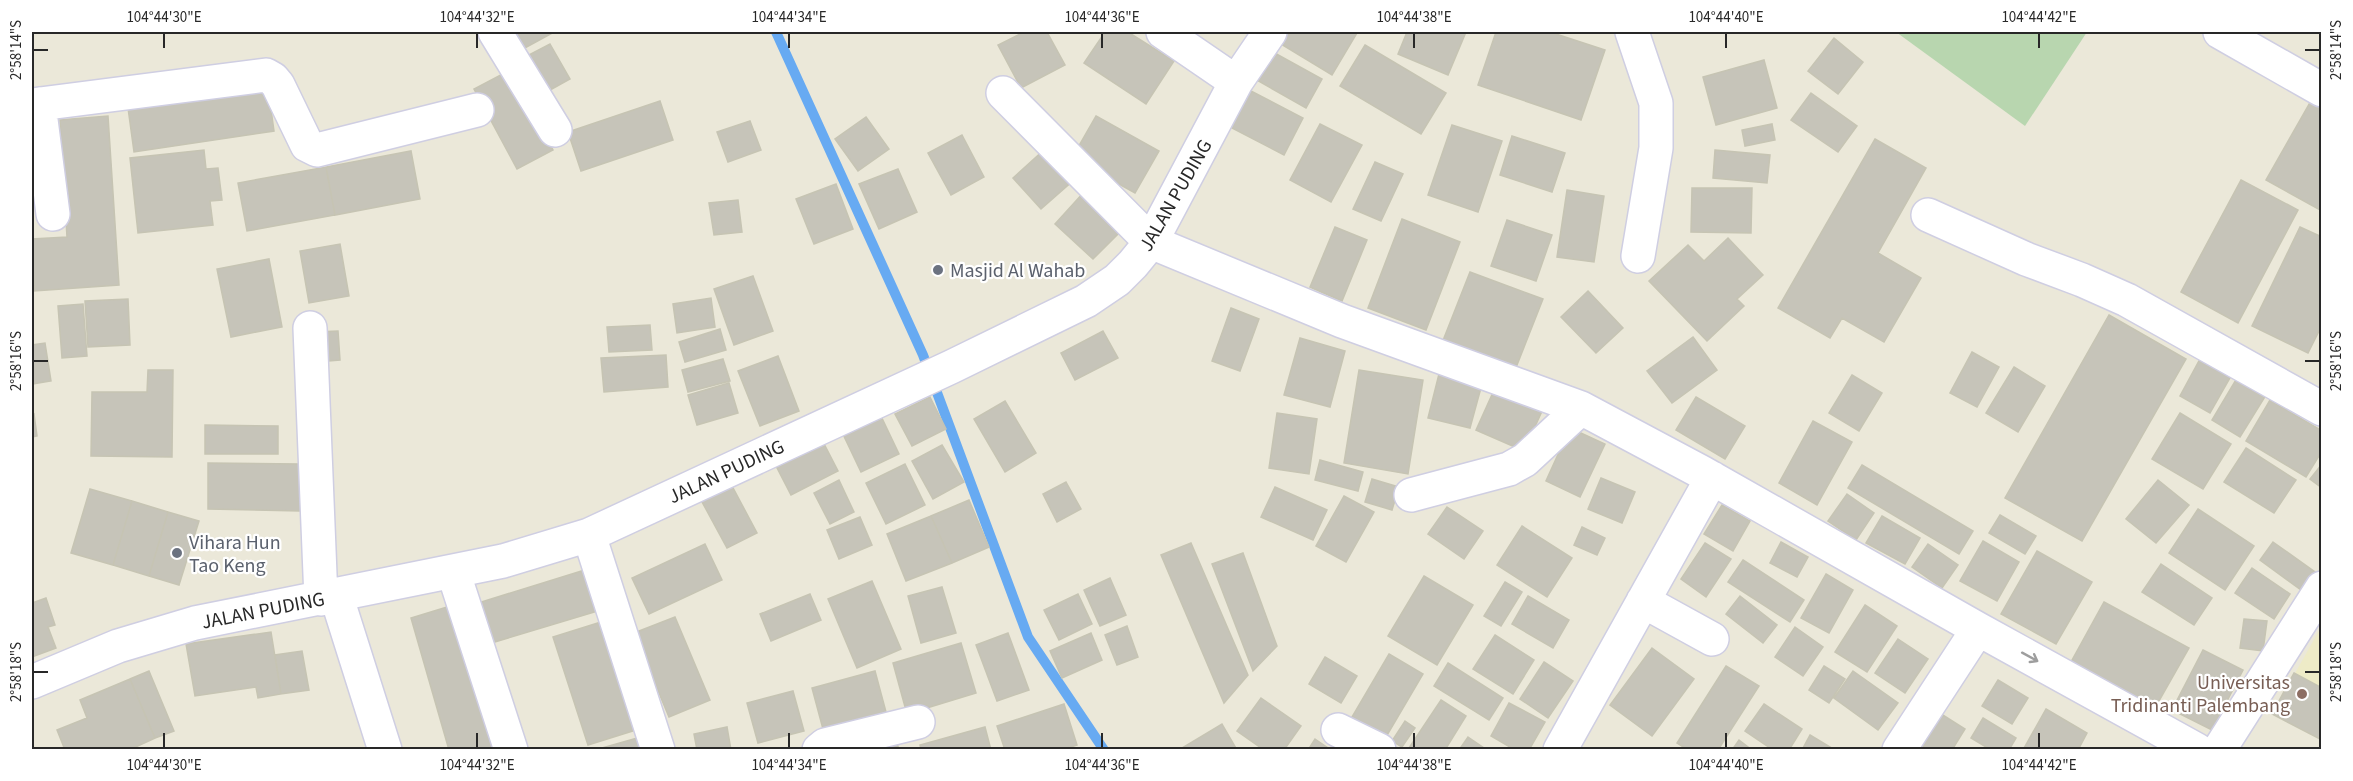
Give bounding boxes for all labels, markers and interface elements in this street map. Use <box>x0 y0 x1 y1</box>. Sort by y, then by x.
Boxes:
text: 104°44'30"E <box>126 7 202 28</box>
text: 104°44'32"E <box>439 7 515 28</box>
text: 104°44'34"E <box>751 7 827 28</box>
text: 104°44'36"E <box>1064 7 1140 28</box>
text: 104°44'38"E <box>1376 7 1452 28</box>
text: 104°44'40"E <box>1688 7 1764 28</box>
text: 104°44'42"E <box>2001 7 2077 28</box>
text: 2°58'14"S <box>6 20 27 80</box>
text: 2°58'14"S <box>2326 20 2347 80</box>
street label: JALAN PUDING <box>1132 134 1219 257</box>
place label: Masjid Al Wahab <box>950 257 1085 285</box>
marker: Masjid Al Wahab <box>931 263 945 277</box>
text: 2°58'16"S <box>6 331 27 391</box>
text: 2°58'16"S <box>2326 331 2347 391</box>
street label: JALAN PUDING <box>664 433 789 511</box>
place label: Vihara Hun Tao Keng <box>189 529 281 580</box>
marker: Vihara Hun Tao Keng <box>170 546 184 560</box>
street label: JALAN PUDING <box>199 585 327 637</box>
text: 2°58'18"S <box>6 642 27 702</box>
text: 2°58'18"S <box>2326 642 2347 702</box>
one-way arrow <box>2021 652 2038 664</box>
place label: Universitas Tridinanti Palembang <box>2111 669 2290 720</box>
marker: Universitas Tridinanti Palembang <box>2295 687 2309 701</box>
text: 104°44'30"E <box>126 755 202 776</box>
text: 104°44'32"E <box>439 755 515 776</box>
text: 104°44'34"E <box>751 755 827 776</box>
text: 104°44'36"E <box>1064 755 1140 776</box>
text: 104°44'38"E <box>1376 755 1452 776</box>
text: 104°44'40"E <box>1688 755 1764 776</box>
text: 104°44'42"E <box>2001 755 2077 776</box>

